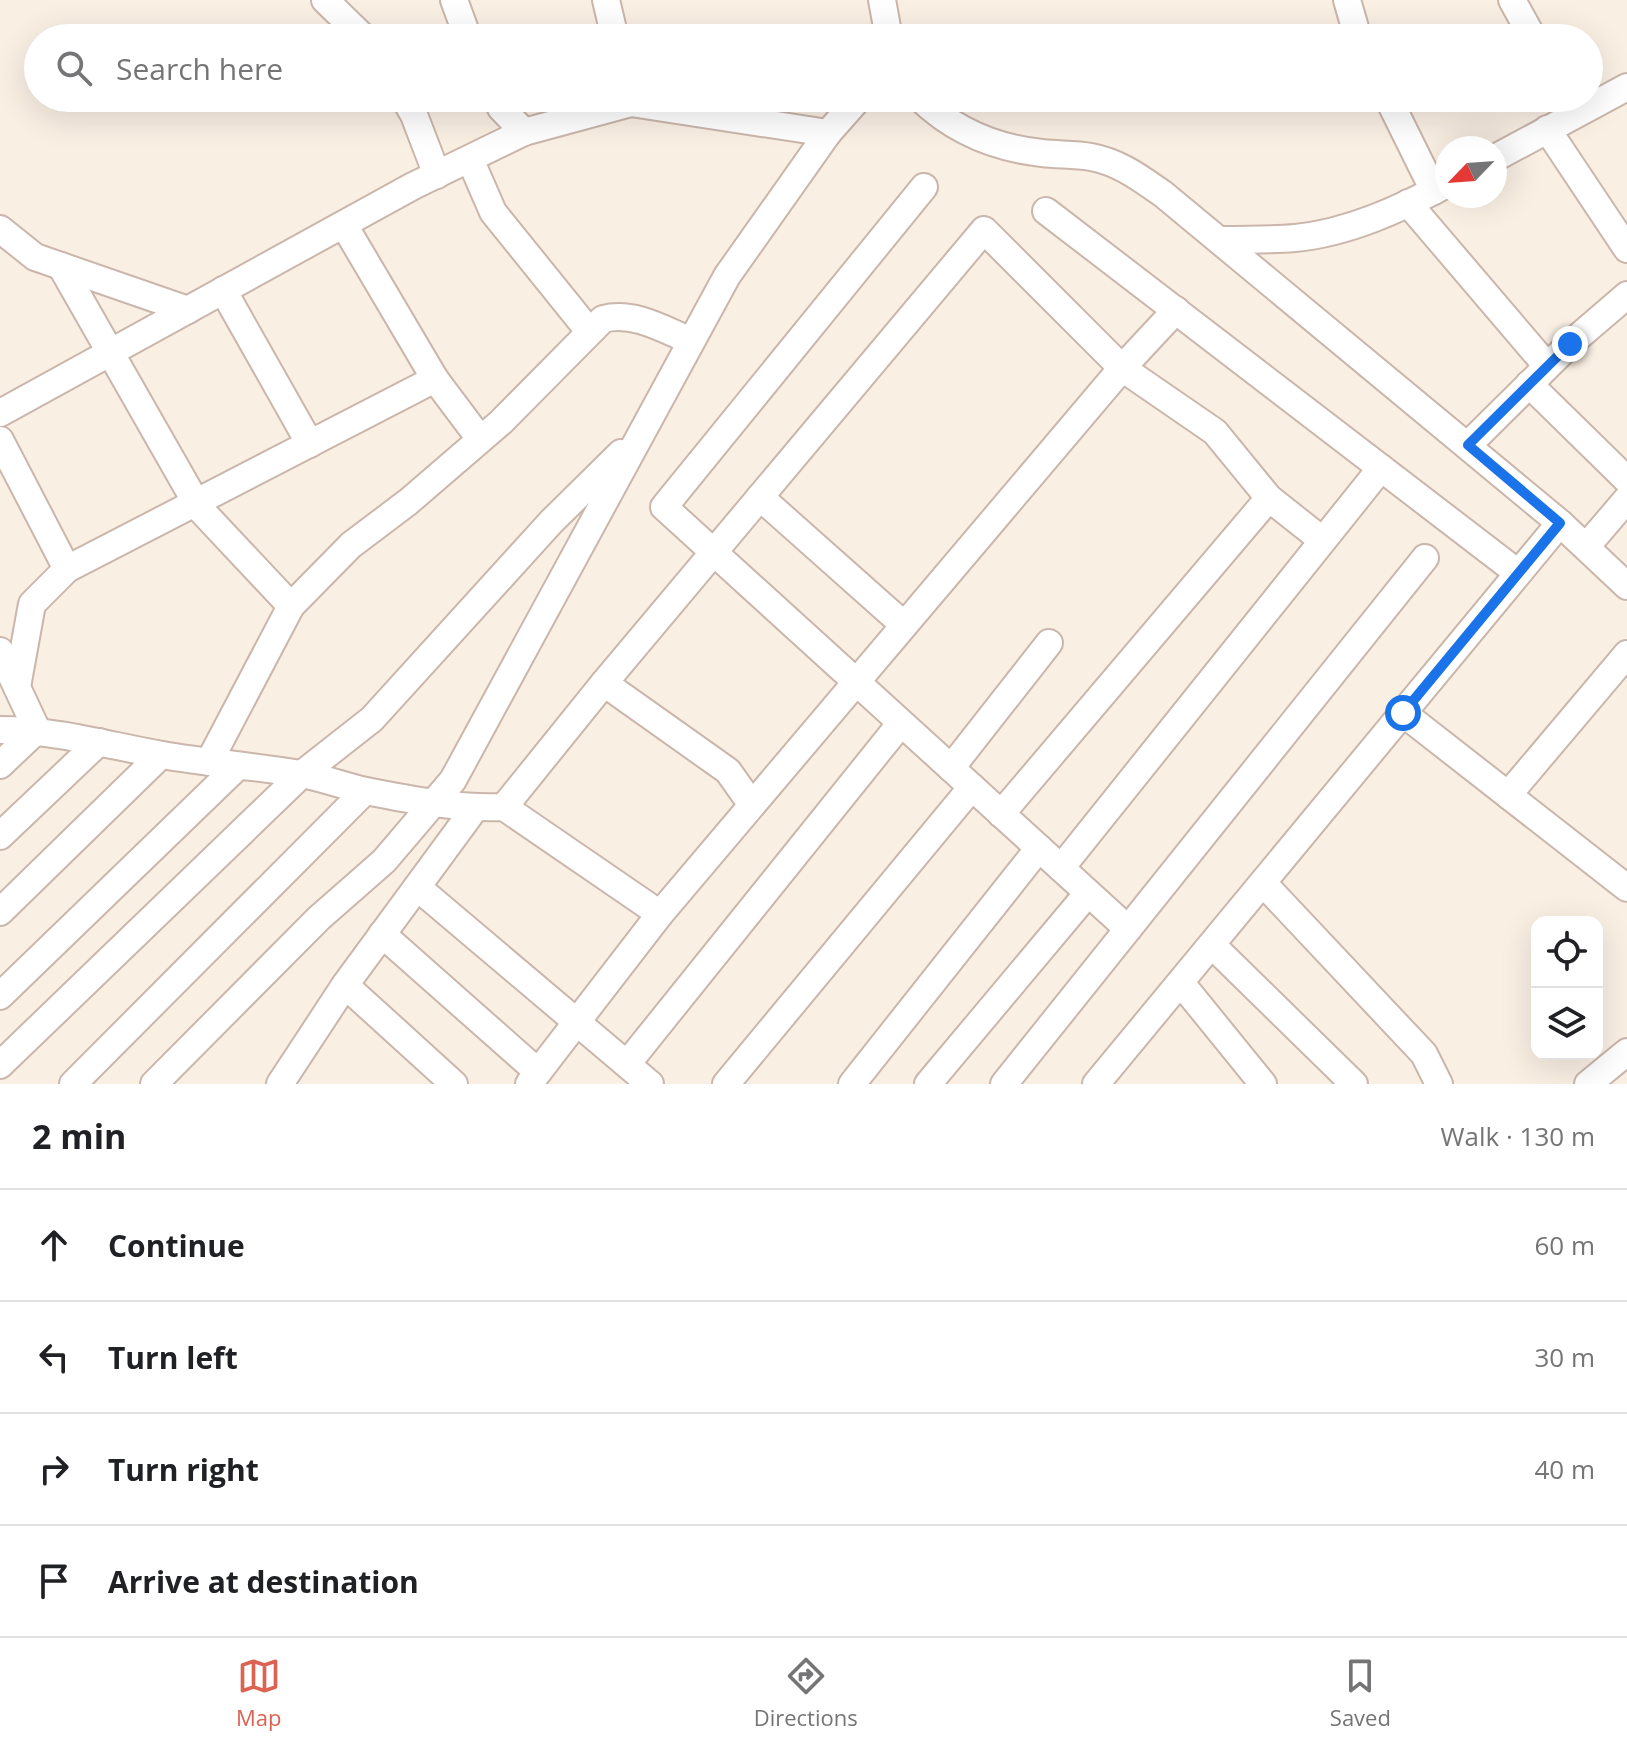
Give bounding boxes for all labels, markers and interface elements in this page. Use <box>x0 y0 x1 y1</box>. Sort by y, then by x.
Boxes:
search box <box>24 24 1603 112</box>
icon: search <box>52 46 96 90</box>
text: Search here <box>116 48 283 89</box>
north arrow <box>1435 136 1507 208</box>
route end <box>1552 326 1588 362</box>
route start <box>1385 695 1421 731</box>
map controls <box>1531 916 1603 1060</box>
button: locate <box>1531 916 1603 988</box>
button: layers <box>1531 988 1603 1060</box>
text: 2 min <box>32 1113 126 1159</box>
text: Walk · 130 m <box>1441 1118 1595 1154</box>
icon: ahead <box>32 1223 76 1267</box>
text: Continue <box>108 1225 245 1266</box>
text: 60 m <box>1534 1227 1595 1263</box>
icon: left <box>32 1335 76 1379</box>
text: Turn left <box>108 1337 238 1378</box>
text: 30 m <box>1534 1339 1595 1375</box>
icon: right <box>32 1447 76 1491</box>
text: Turn right <box>108 1449 259 1490</box>
text: 40 m <box>1534 1451 1595 1487</box>
icon: arrive <box>32 1559 76 1603</box>
text: Arrive at destination <box>108 1561 419 1602</box>
tab: Map <box>236 1654 282 1732</box>
tab: Directions <box>754 1654 858 1732</box>
tab: Saved <box>1330 1654 1391 1732</box>

